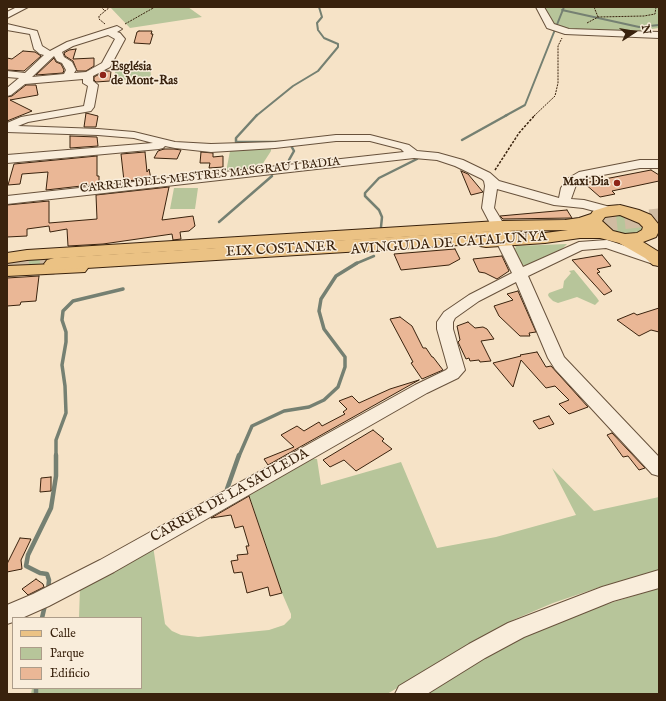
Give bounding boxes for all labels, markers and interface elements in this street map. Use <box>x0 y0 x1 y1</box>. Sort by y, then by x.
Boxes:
north arrow <box>614 12 654 52</box>
text: N <box>638 23 654 36</box>
place label: Església de Mont-Ras <box>111 61 178 89</box>
marker: Església de Mont-Ras <box>98 70 108 80</box>
street label: CARRER DELS MESTRES MASGRAU I BADIA <box>79 155 341 197</box>
place label: Maxi Dia <box>563 176 609 190</box>
marker: Maxi Dia <box>612 178 622 188</box>
street label: AVINGUDA DE CATALUNYA <box>350 229 548 259</box>
street label: EIX COSTANER <box>225 239 337 261</box>
street label: CARRER DE LA SAULEDA <box>148 445 312 547</box>
legend <box>12 617 142 689</box>
text: Calle <box>50 626 76 641</box>
text: Parque <box>50 646 84 661</box>
text: Edificio <box>50 666 90 681</box>

